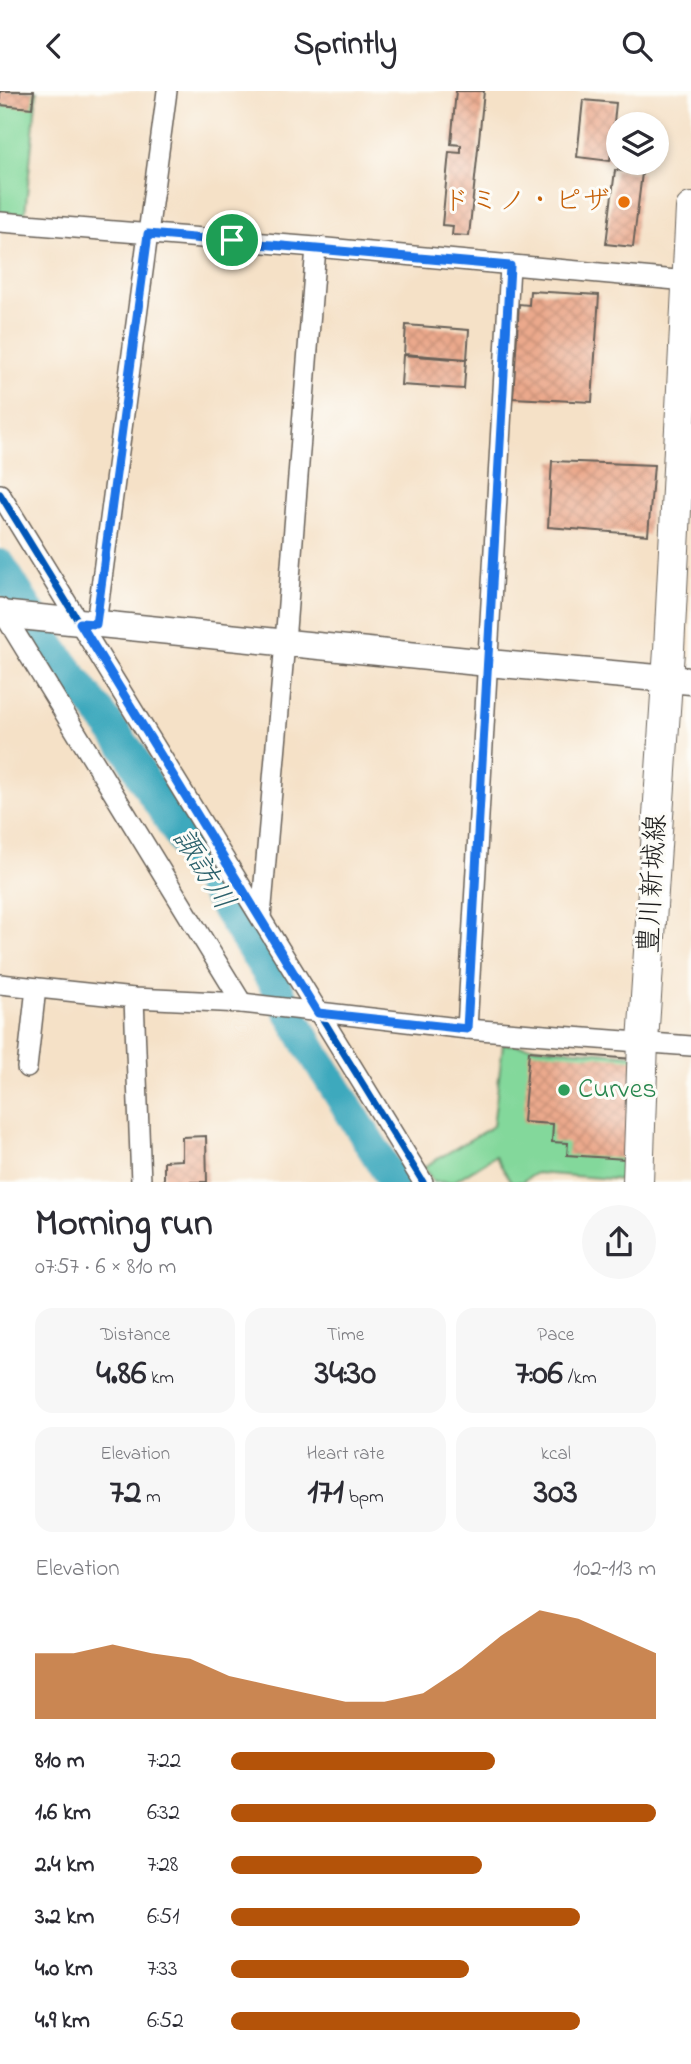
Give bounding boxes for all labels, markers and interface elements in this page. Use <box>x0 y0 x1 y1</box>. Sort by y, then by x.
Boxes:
text: Sprintly <box>294 22 397 69</box>
icon: back <box>35 27 73 65</box>
icon: search <box>618 27 656 65</box>
map controls <box>606 112 669 175</box>
button: layers <box>606 112 669 175</box>
place label: ドミノ・ピザ <box>442 182 610 223</box>
marker: ドミノ・ピザ <box>616 194 632 210</box>
pin <box>202 210 262 270</box>
icon: arrive <box>213 221 251 259</box>
street label: 豊川新城線 <box>630 813 678 955</box>
water label: 諏訪川 <box>159 820 245 920</box>
place label: Curves <box>578 1070 656 1111</box>
marker: Curves <box>556 1082 572 1098</box>
text: Morning run <box>35 1197 213 1253</box>
button: share <box>582 1205 656 1279</box>
text: 07:57 · 6 × 810 m <box>35 1251 176 1284</box>
text: Distance <box>100 1322 170 1349</box>
text: Time <box>327 1322 364 1349</box>
text: Pace <box>537 1322 574 1349</box>
text: 4.86 <box>96 1349 146 1400</box>
text: 34:30 <box>315 1349 376 1400</box>
text: 7:06 <box>515 1349 563 1400</box>
text: km <box>146 1365 174 1392</box>
text: /km <box>563 1365 597 1392</box>
text: Elevation <box>100 1441 170 1468</box>
text: Heart rate <box>307 1441 384 1468</box>
text: kcal <box>541 1441 571 1468</box>
text: 72 <box>110 1468 141 1519</box>
text: 171 <box>307 1468 344 1519</box>
text: 303 <box>534 1468 578 1519</box>
text: m <box>141 1484 161 1511</box>
text: bpm <box>344 1484 384 1511</box>
text: Elevation <box>35 1553 120 1586</box>
text: 102–113 m <box>573 1553 656 1586</box>
text: 810 m <box>35 1745 84 1778</box>
text: 7:22 <box>147 1745 181 1778</box>
text: 1.6 km <box>35 1797 91 1830</box>
text: 6:32 <box>147 1797 180 1830</box>
text: 2.4 km <box>35 1849 94 1882</box>
text: 7:28 <box>147 1849 179 1882</box>
text: 3.2 km <box>35 1901 94 1934</box>
text: 6:51 <box>147 1901 180 1934</box>
text: 4.0 km <box>35 1953 93 1986</box>
text: 7:33 <box>147 1953 177 1986</box>
text: 4.9 km <box>35 2005 90 2038</box>
text: 6:52 <box>147 2005 184 2038</box>

